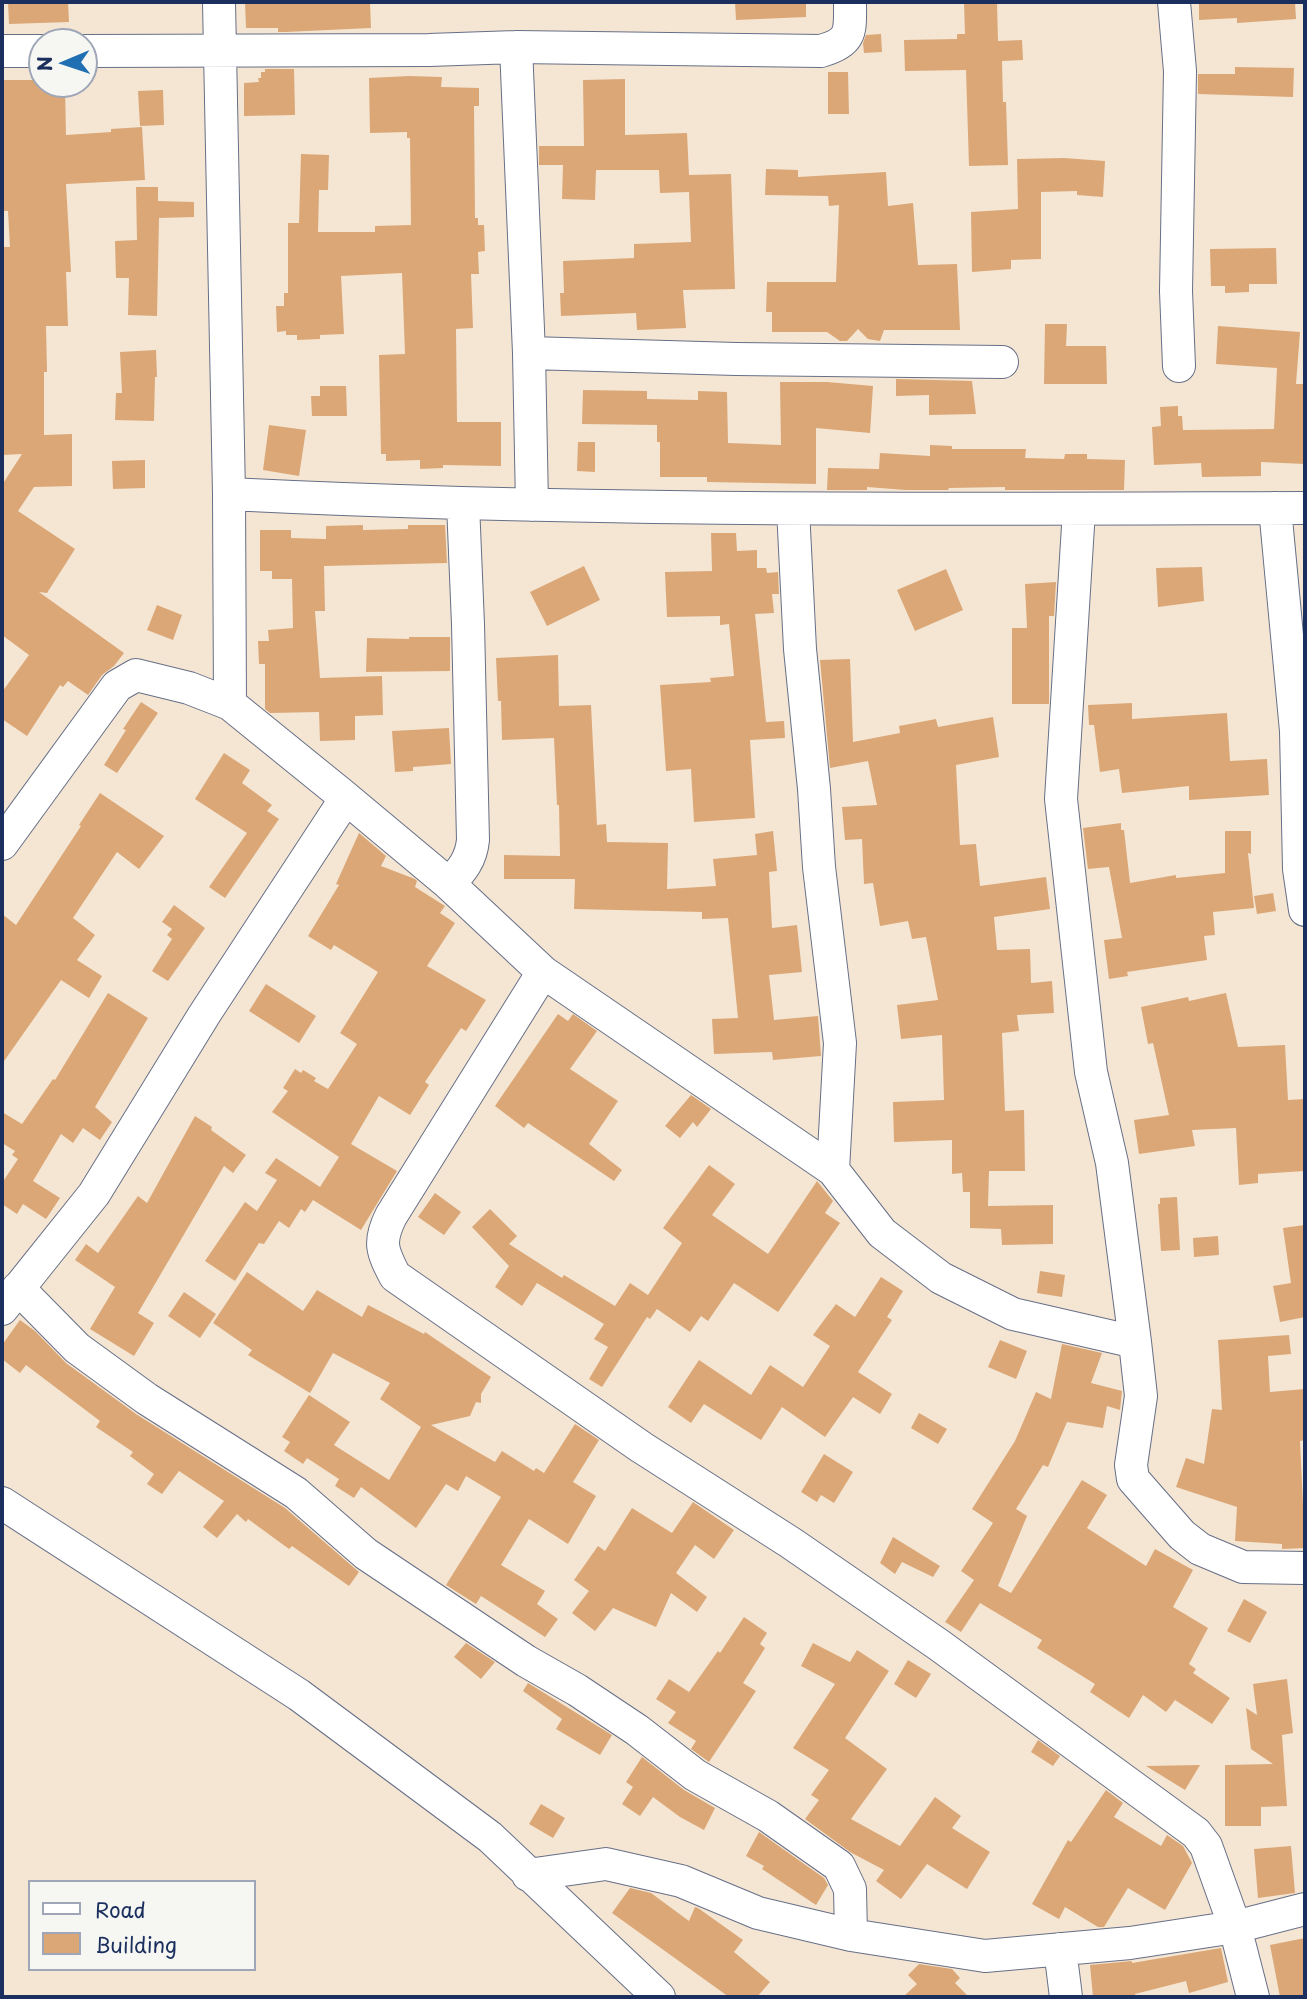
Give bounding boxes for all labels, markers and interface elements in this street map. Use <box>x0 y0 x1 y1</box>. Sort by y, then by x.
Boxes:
north arrow <box>28 28 98 98</box>
text: N <box>30 56 58 72</box>
legend <box>28 1880 256 1971</box>
text: Road <box>95 1893 146 1925</box>
text: Building <box>95 1928 177 1960</box>

